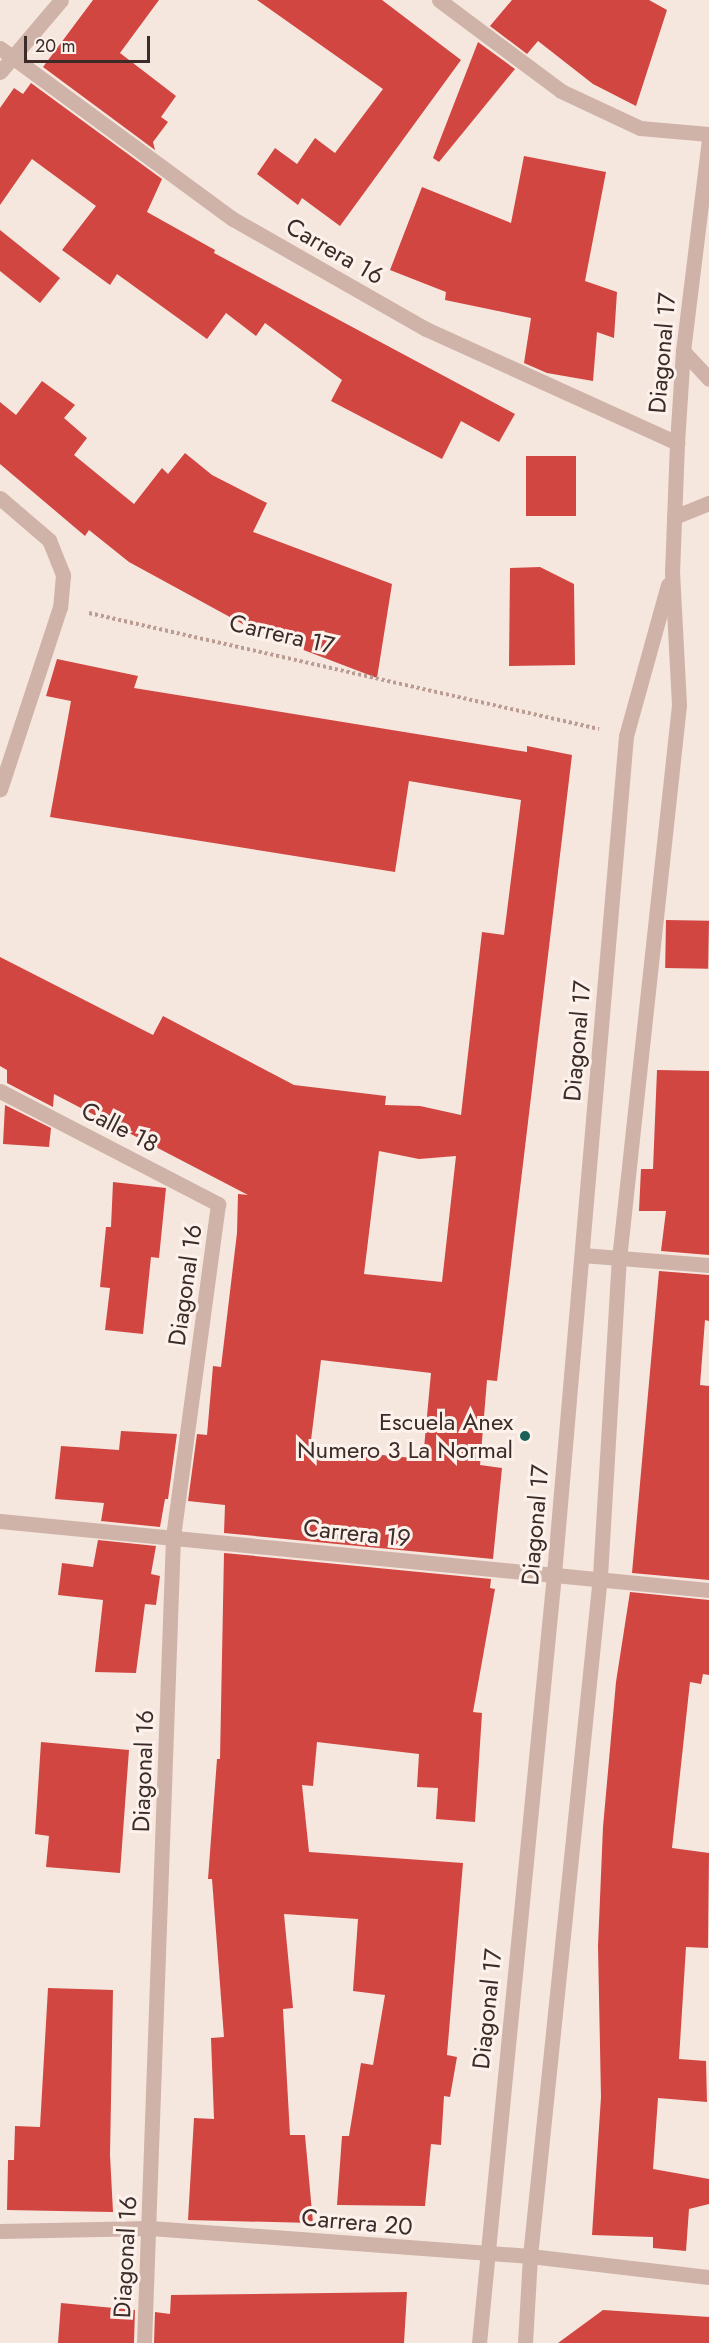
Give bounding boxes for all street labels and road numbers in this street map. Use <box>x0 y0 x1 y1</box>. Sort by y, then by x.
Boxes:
street label: Carrera 16 <box>281 212 389 290</box>
street label: Diagonal 17 <box>642 291 682 415</box>
street label: Carrera 17 <box>227 608 337 660</box>
street label: Diagonal 17 <box>557 979 597 1103</box>
street label: Calle 18 <box>77 1095 163 1159</box>
street label: Diagonal 16 <box>162 1222 208 1348</box>
street label: Diagonal 17 <box>515 1463 555 1587</box>
street label: Carrera 19 <box>302 1513 412 1553</box>
street label: Diagonal 16 <box>126 1709 160 1833</box>
street label: Diagonal 17 <box>466 1947 508 2071</box>
street label: Diagonal 16 <box>107 2195 143 2319</box>
street label: Carrera 20 <box>300 2203 414 2241</box>

